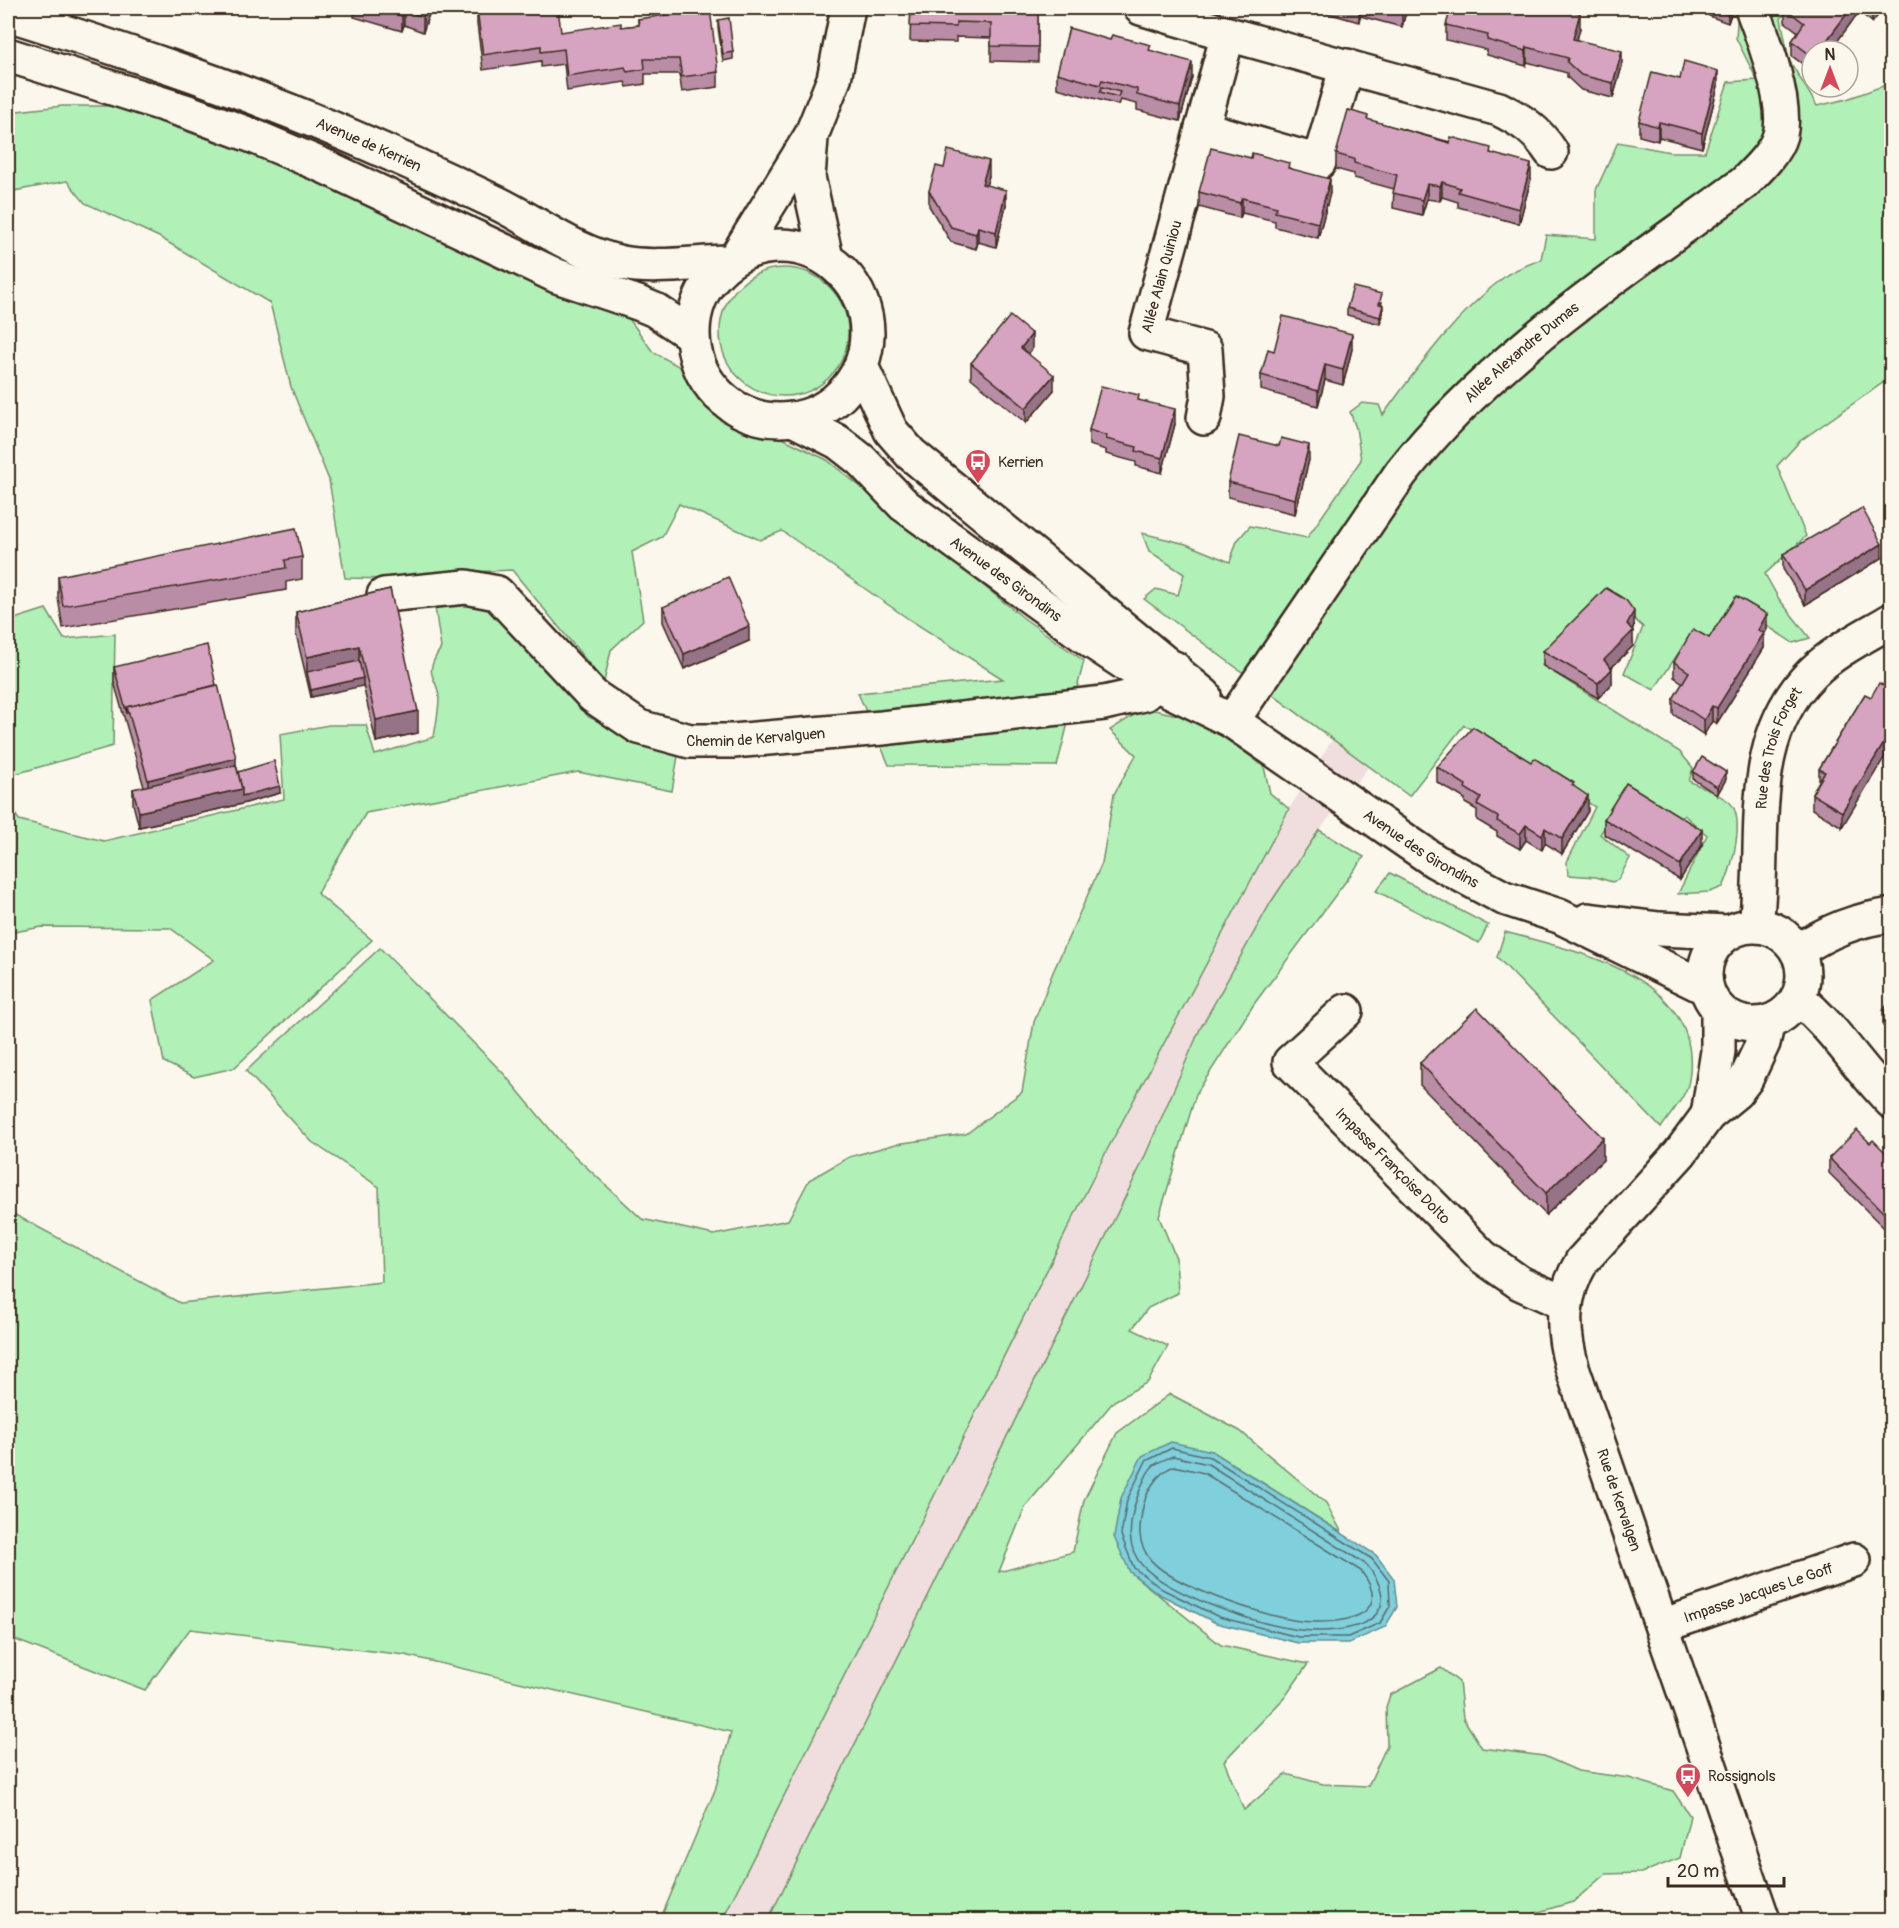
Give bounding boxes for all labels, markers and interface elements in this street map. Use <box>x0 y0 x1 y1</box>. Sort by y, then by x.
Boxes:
north arrow <box>1800 39 1860 99</box>
text: N <box>1825 45 1836 65</box>
street label: Avenue de Kerrien <box>313 114 424 176</box>
street label: Allée Alain Quiniou <box>1137 218 1186 335</box>
street label: Allée Alexandre Dumas <box>1460 298 1583 407</box>
bus stop icon: Kerrien <box>963 447 993 485</box>
place label: Kerrien <box>998 453 1043 472</box>
street label: Avenue des Girondins <box>946 533 1065 626</box>
street label: Rue des Trois Forget <box>1752 683 1807 810</box>
street label: Chemin de Kervalguen <box>686 724 826 751</box>
street label: Avenue des Girondins <box>1359 805 1482 893</box>
street label: Impasse Françoise Dolto <box>1331 1104 1454 1229</box>
street label: Rue de Kervalgen <box>1592 1446 1645 1554</box>
street label: Impasse Jacques Le Goff <box>1682 1559 1836 1628</box>
bus stop icon: Rossignols <box>1673 1761 1703 1799</box>
place label: Rossignols <box>1708 1767 1776 1786</box>
scale bar <box>1668 1850 1784 1888</box>
text: 20 m <box>1677 1860 1719 1883</box>

